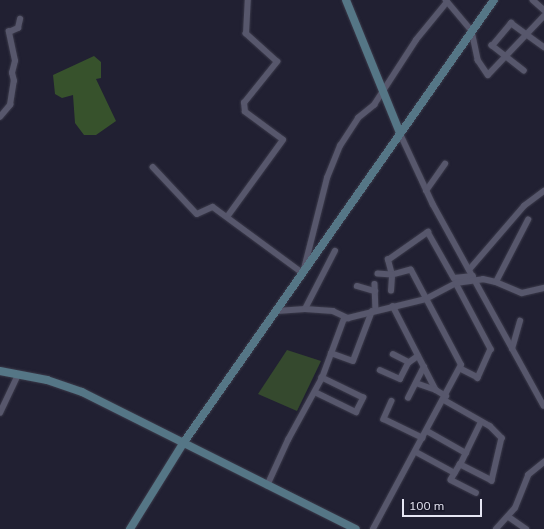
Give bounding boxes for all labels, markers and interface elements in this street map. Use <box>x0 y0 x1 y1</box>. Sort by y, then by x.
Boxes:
scale bar <box>404 491 484 517</box>
text: 100 m <box>409 498 444 513</box>

